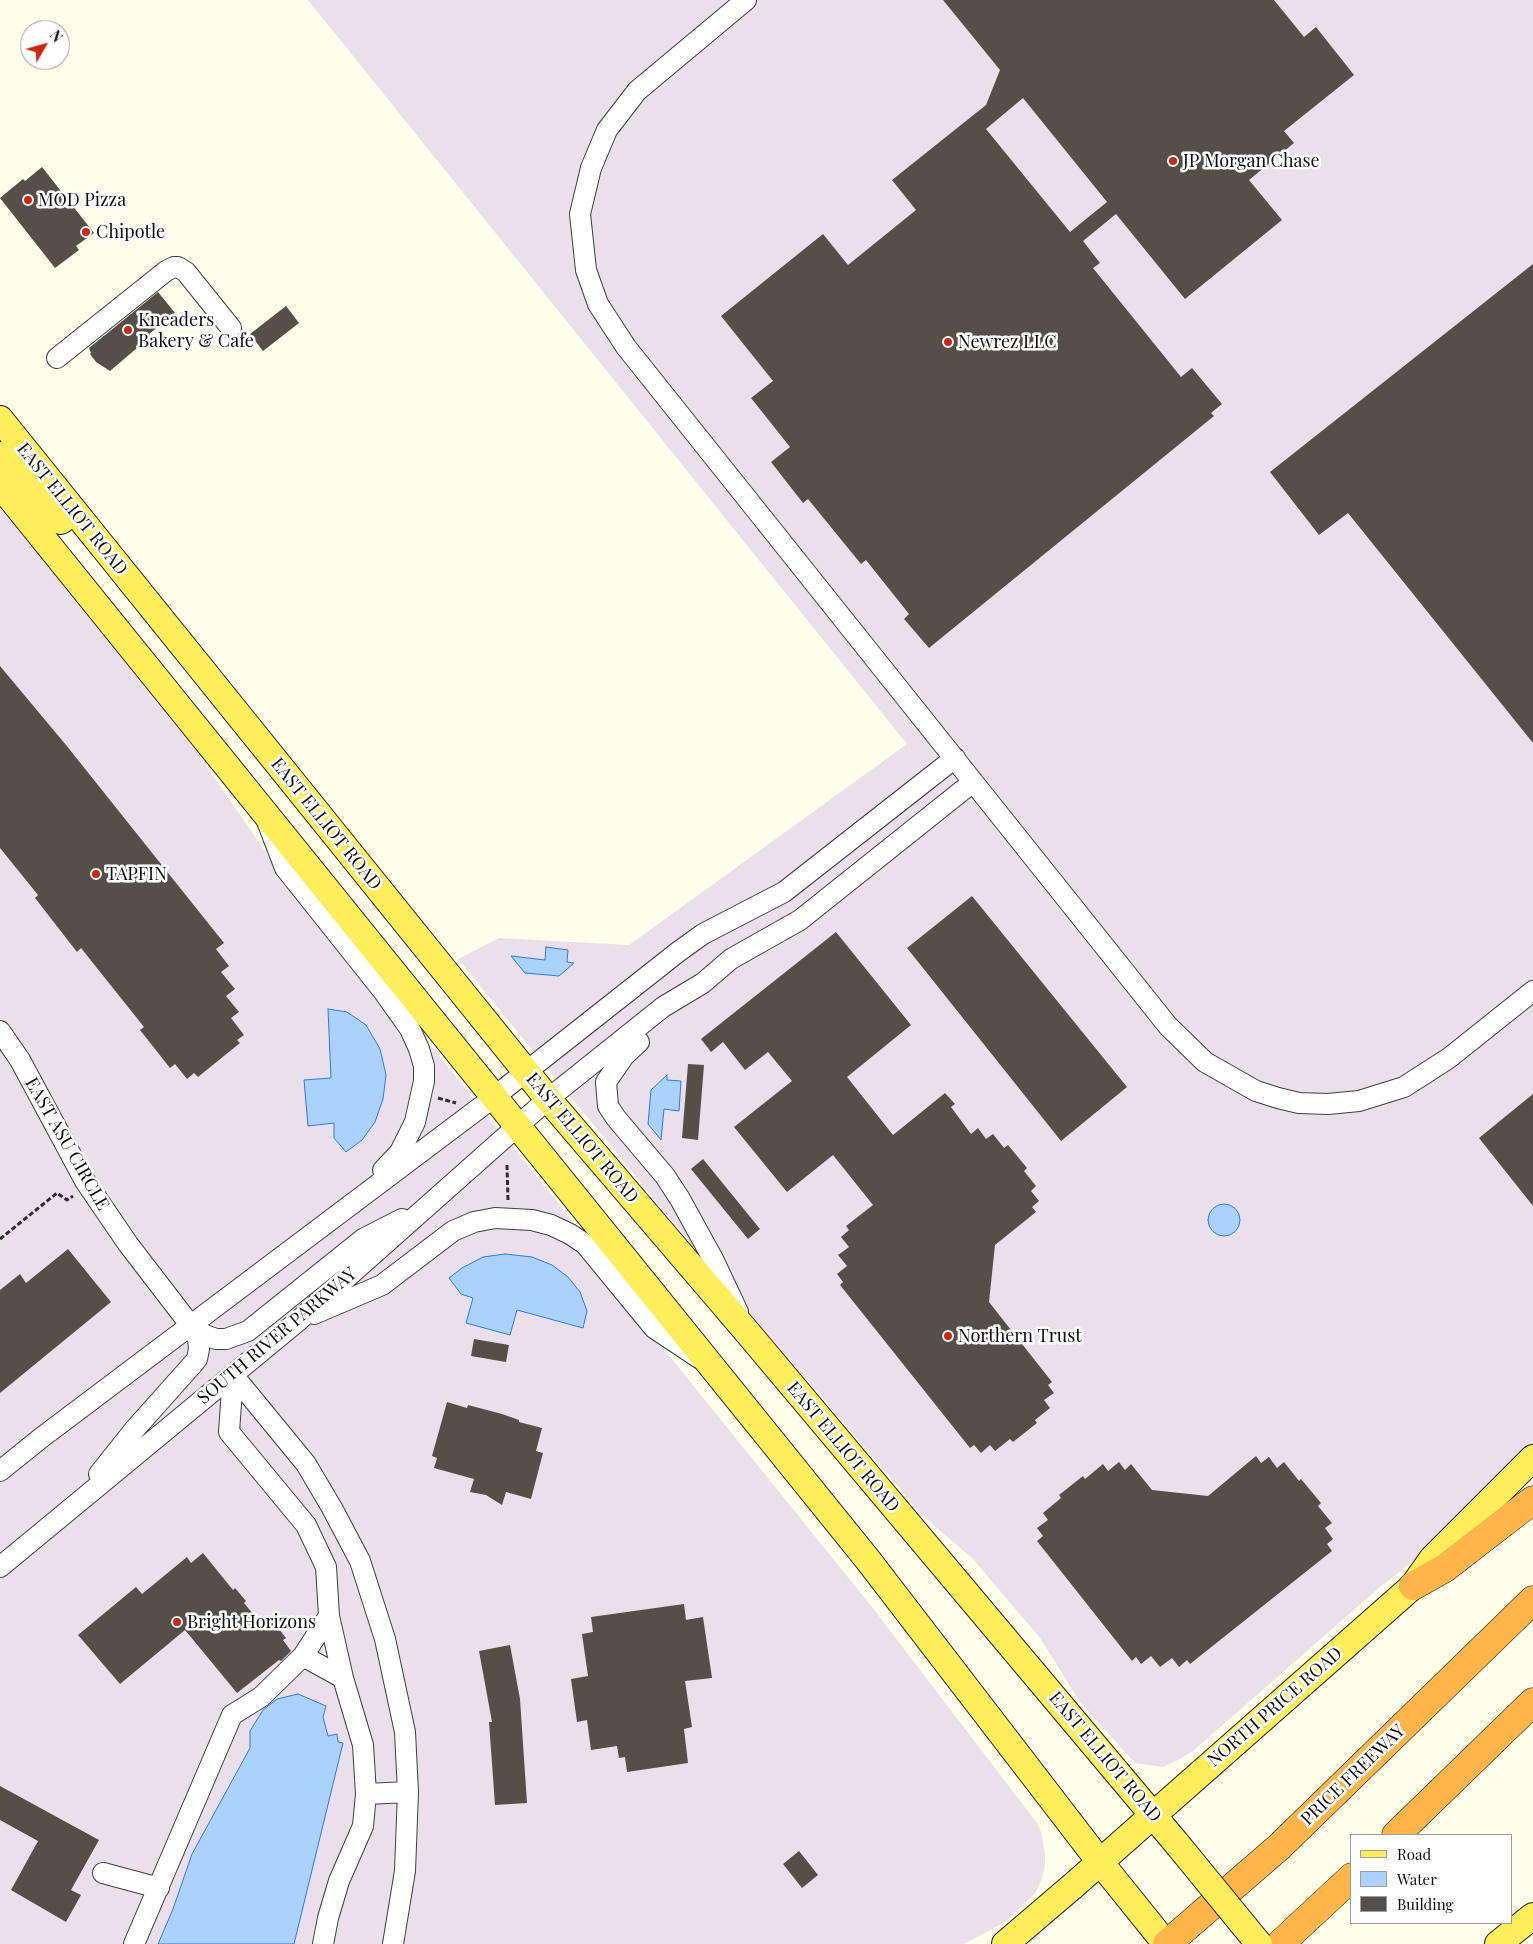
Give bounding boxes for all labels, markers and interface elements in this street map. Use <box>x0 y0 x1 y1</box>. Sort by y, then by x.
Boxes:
north arrow <box>20 20 70 70</box>
text: N <box>46 26 67 46</box>
place label: JP Morgan Chase <box>1183 150 1320 172</box>
marker: JP Morgan Chase <box>1167 155 1179 167</box>
place label: MOD Pizza <box>38 189 126 211</box>
marker: MOD Pizza <box>22 194 34 206</box>
place label: Chipotle <box>96 221 165 243</box>
marker: Chipotle <box>80 226 92 238</box>
place label: Kneaders Bakery & Cafe <box>138 309 254 352</box>
marker: Kneaders Bakery & Cafe <box>122 324 134 336</box>
place label: Newrez LLC <box>958 331 1057 353</box>
marker: Newrez LLC <box>942 336 954 348</box>
street label: EAST ELLIOT ROAD <box>12 439 132 579</box>
street label: EAST ELLIOT ROAD <box>266 754 386 894</box>
place label: TAPFIN <box>106 863 167 885</box>
marker: TAPFIN <box>90 868 102 880</box>
street label: EAST ELLIOT ROAD <box>521 1068 643 1208</box>
street label: EAST ASU CIRCLE <box>20 1074 114 1214</box>
street label: SOUTH RIVER PARKWAY <box>193 1263 361 1409</box>
place label: Northern Trust <box>958 1325 1082 1347</box>
marker: Northern Trust <box>942 1330 954 1342</box>
street label: EAST ELLIOT ROAD <box>782 1377 904 1517</box>
place label: Bright Horizons <box>187 1611 316 1633</box>
marker: Bright Horizons <box>171 1616 183 1628</box>
street label: NORTH PRICE ROAD <box>1203 1643 1347 1771</box>
street label: EAST ELLIOT ROAD <box>1044 1687 1166 1827</box>
street label: PRICE FREEWAY <box>1297 1720 1409 1830</box>
legend <box>1350 1834 1513 1924</box>
text: Road <box>1397 1844 1431 1864</box>
text: Water <box>1397 1869 1437 1889</box>
text: Building <box>1397 1894 1453 1914</box>

